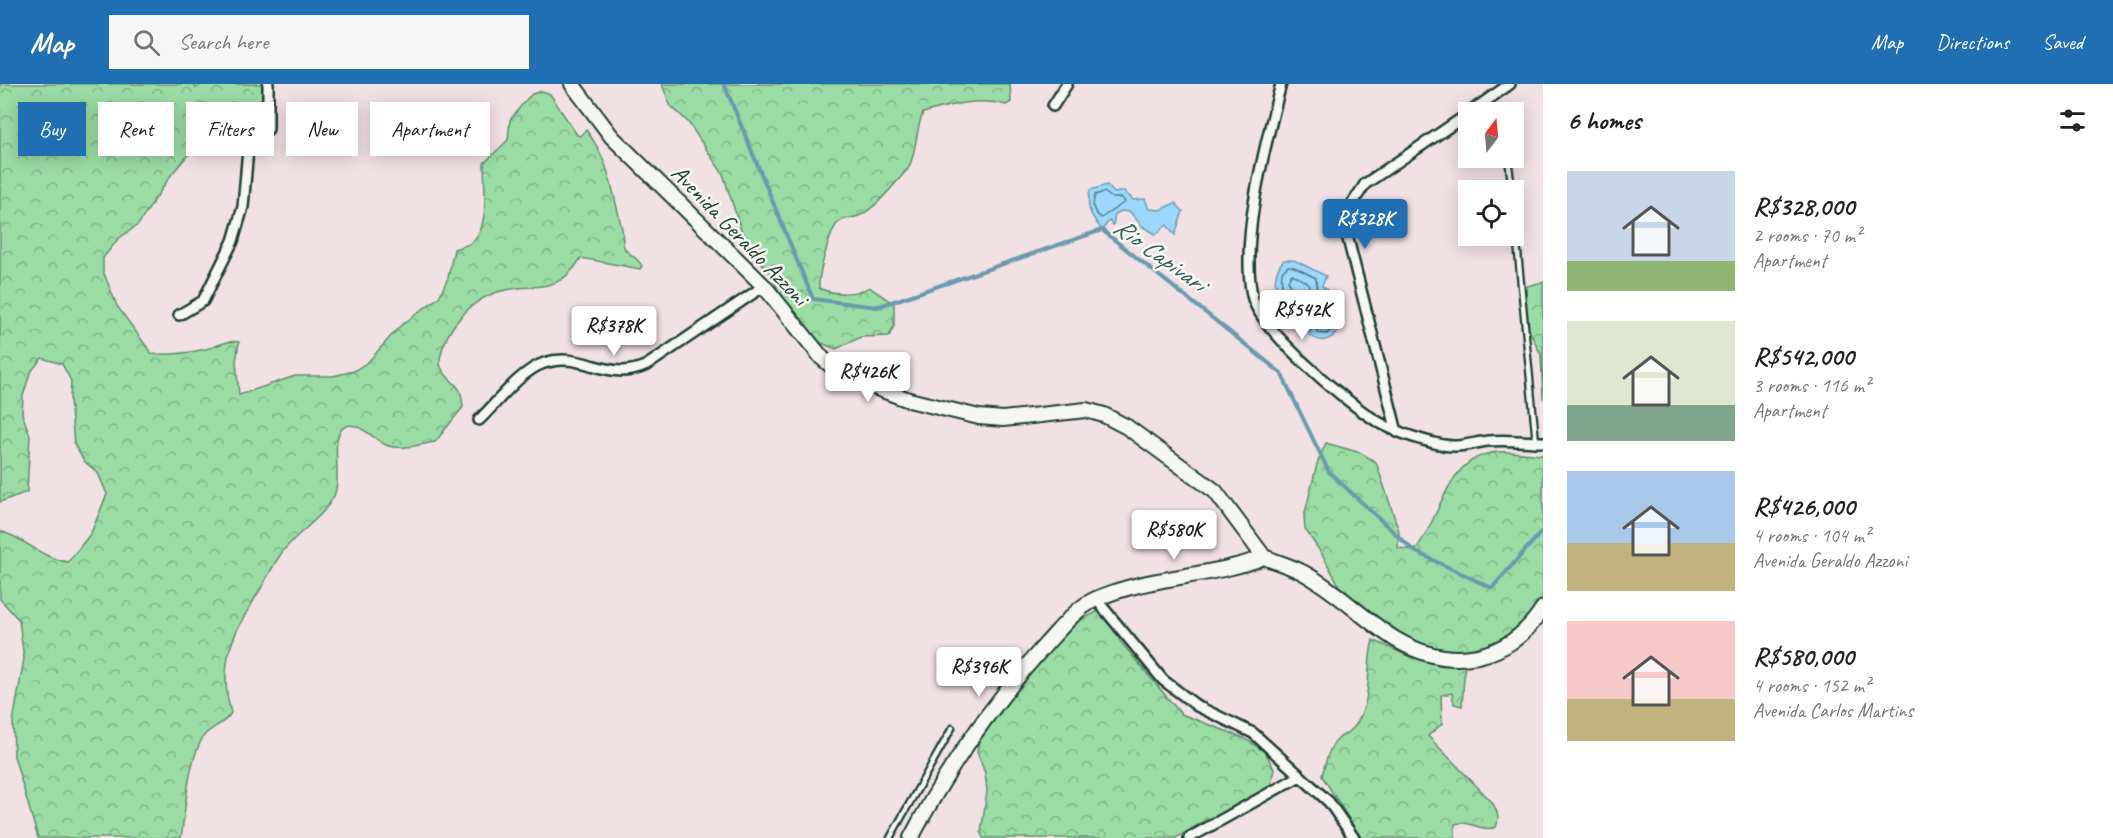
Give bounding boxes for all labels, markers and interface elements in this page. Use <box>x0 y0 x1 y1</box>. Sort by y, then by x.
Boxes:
search box <box>109 15 529 69</box>
text: Map <box>30 25 73 60</box>
icon: search <box>130 26 163 59</box>
text: Search here <box>178 28 268 56</box>
text: Map <box>1871 29 1903 55</box>
text: Directions <box>1936 29 2009 55</box>
text: Saved <box>2042 29 2083 55</box>
chip: Buy <box>18 102 86 156</box>
chip: Rent <box>98 102 174 156</box>
chip: Filters <box>186 102 274 156</box>
chip: New <box>286 102 358 156</box>
chip: Apartment <box>370 102 490 156</box>
north arrow <box>1458 102 1524 168</box>
map controls <box>1458 102 1524 246</box>
text: 6 homes <box>1567 104 1641 137</box>
icon: filters <box>2056 104 2089 137</box>
street label: Avenida Geraldo Azzoni <box>665 158 817 314</box>
button: locate <box>1458 180 1524 246</box>
text: R$328,000 <box>1753 190 1854 223</box>
icon: home <box>1615 195 1687 267</box>
pin: R$328K <box>1316 199 1414 250</box>
text: R$328K <box>1336 206 1394 231</box>
water label: Rio Capivari <box>1107 210 1217 302</box>
text: 2 rooms · 70 m² <box>1753 223 1861 248</box>
text: Apartment <box>1753 248 1826 273</box>
pin: R$542K <box>1253 290 1351 341</box>
text: R$542K <box>1274 297 1330 322</box>
pin: R$378K <box>565 306 663 357</box>
text: R$378K <box>586 313 642 338</box>
text: R$542,000 <box>1753 340 1854 373</box>
icon: home <box>1615 345 1687 417</box>
pin: R$426K <box>819 352 917 403</box>
text: R$426K <box>839 359 897 384</box>
text: 3 rooms · 116 m² <box>1753 373 1870 398</box>
text: Apartment <box>1753 398 1826 423</box>
text: R$426,000 <box>1753 490 1855 523</box>
icon: home <box>1615 495 1687 567</box>
pin: R$580K <box>1125 510 1223 561</box>
text: R$580K <box>1146 517 1202 542</box>
text: 4 rooms · 104 m² <box>1753 523 1870 548</box>
text: Avenida Geraldo Azzoni <box>1753 548 1907 573</box>
text: R$580,000 <box>1753 640 1854 673</box>
icon: home <box>1615 645 1687 717</box>
pin: R$396K <box>930 647 1028 698</box>
text: R$396K <box>950 654 1008 679</box>
text: 4 rooms · 152 m² <box>1753 673 1870 698</box>
text: Avenida Carlos Martins <box>1753 698 1913 723</box>

